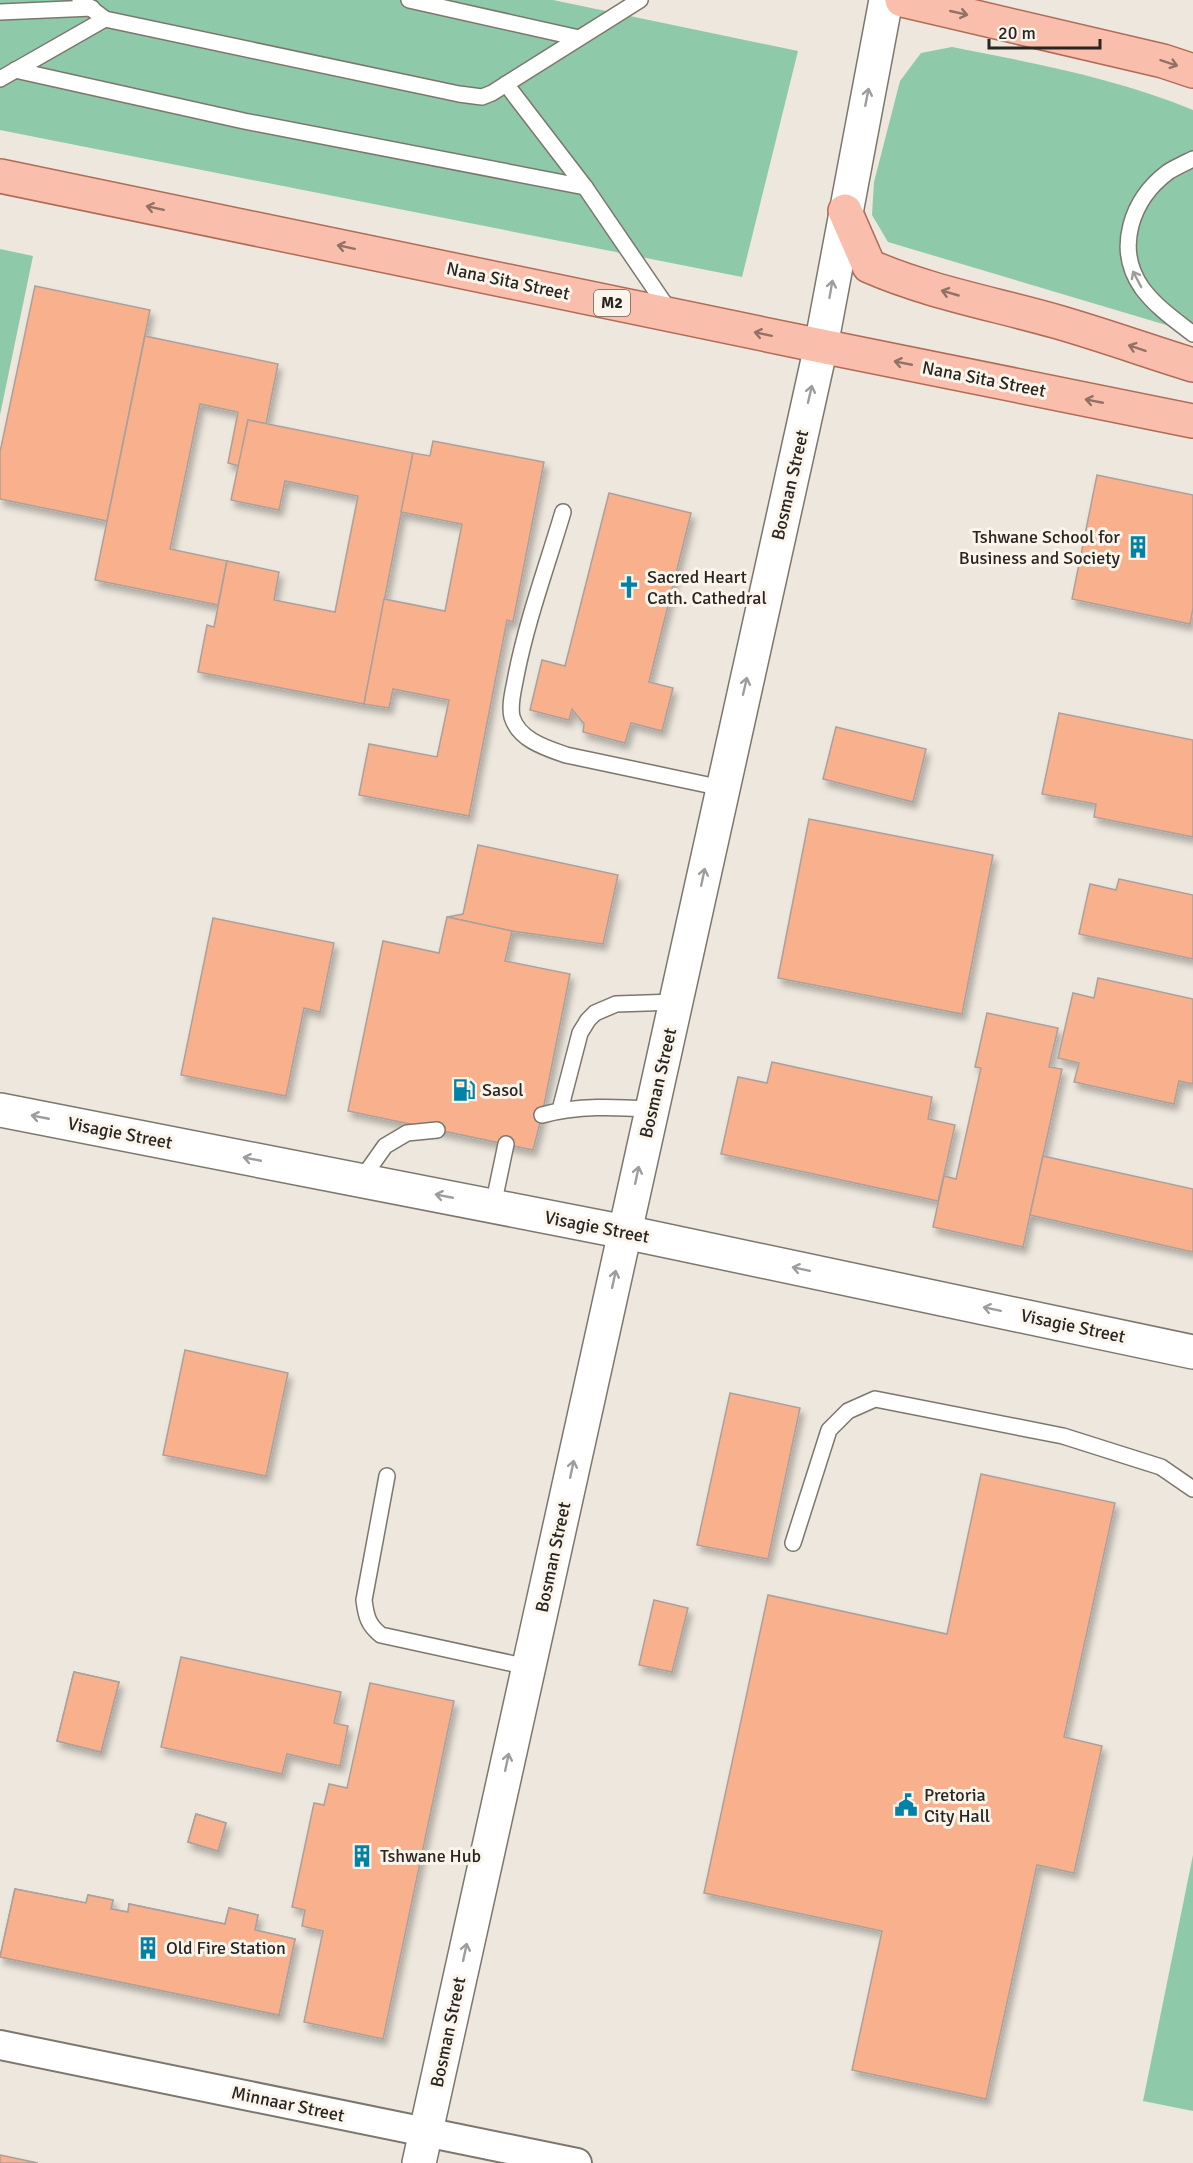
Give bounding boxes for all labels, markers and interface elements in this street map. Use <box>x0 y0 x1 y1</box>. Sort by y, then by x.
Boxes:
one-way arrow <box>949 8 968 20</box>
scale bar <box>989 12 1100 50</box>
text: 20 m <box>998 22 1036 44</box>
one-way arrow <box>1159 58 1178 69</box>
one-way arrow <box>862 88 873 107</box>
one-way arrow <box>146 202 165 213</box>
one-way arrow <box>337 241 356 252</box>
street label: Nana Sita Street <box>444 257 572 305</box>
one-way arrow <box>1131 271 1143 288</box>
one-way arrow <box>826 279 837 299</box>
one-way arrow <box>941 287 960 298</box>
road number: M2 <box>594 290 630 316</box>
one-way arrow <box>754 328 774 339</box>
one-way arrow <box>1128 341 1147 352</box>
street label: Nana Sita Street <box>920 356 1048 402</box>
one-way arrow <box>894 357 914 368</box>
one-way arrow <box>805 384 816 404</box>
one-way arrow <box>1085 395 1105 406</box>
street label: Bosman Street <box>767 428 813 542</box>
place label: Tshwane School for Business and Society <box>959 526 1121 569</box>
building icon: Tshwane School for Business and Society <box>1125 534 1151 560</box>
place label: Sacred Heart Cath. Cathedral <box>647 566 767 609</box>
church icon: Sacred Heart Cath. Cathedral <box>616 574 642 600</box>
one-way arrow <box>739 677 751 696</box>
one-way arrow <box>698 868 709 887</box>
street label: Bosman Street <box>635 1026 681 1140</box>
fuel station icon: Sasol <box>451 1077 477 1103</box>
place label: Sasol <box>482 1079 524 1101</box>
one-way arrow <box>31 1111 51 1122</box>
street label: Visagie Street <box>66 1112 174 1154</box>
one-way arrow <box>243 1153 263 1164</box>
one-way arrow <box>632 1165 644 1184</box>
one-way arrow <box>434 1190 454 1201</box>
street label: Visagie Street <box>543 1206 651 1248</box>
one-way arrow <box>792 1263 811 1274</box>
one-way arrow <box>609 1269 621 1288</box>
one-way arrow <box>983 1303 1002 1314</box>
street label: Visagie Street <box>1019 1304 1127 1348</box>
one-way arrow <box>567 1460 578 1479</box>
street label: Bosman Street <box>531 1500 575 1614</box>
one-way arrow <box>502 1753 514 1772</box>
place label: Pretoria City Hall <box>924 1784 990 1827</box>
public building icon: Pretoria City Hall <box>893 1792 919 1818</box>
building icon: Tshwane Hub <box>349 1843 375 1869</box>
place label: Tshwane Hub <box>380 1845 481 1867</box>
building icon: Old Fire Station <box>135 1935 161 1961</box>
place label: Old Fire Station <box>166 1937 286 1959</box>
one-way arrow <box>460 1943 472 1962</box>
street label: Bosman Street <box>426 1975 470 2089</box>
street label: Minnaar Street <box>230 2081 346 2127</box>

